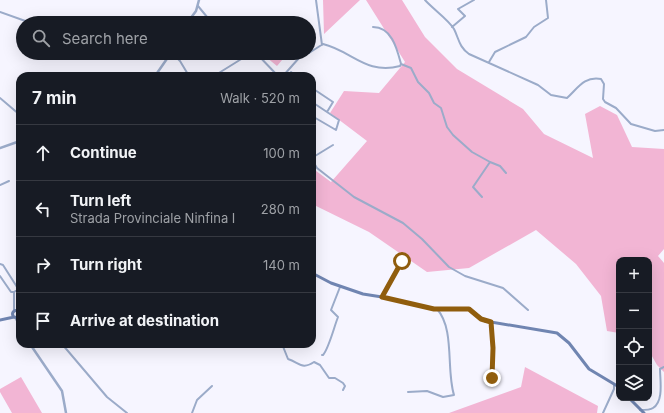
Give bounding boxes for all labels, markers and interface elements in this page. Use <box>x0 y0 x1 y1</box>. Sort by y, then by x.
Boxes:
search box <box>16 16 316 60</box>
icon: search <box>30 27 52 49</box>
text: Search here <box>62 29 148 48</box>
text: 7 min <box>32 88 77 108</box>
text: Walk · 520 m <box>220 90 300 106</box>
icon: ahead <box>32 142 54 164</box>
text: Continue <box>70 143 137 162</box>
text: 100 m <box>263 145 300 161</box>
text: Turn left <box>70 191 131 210</box>
icon: left <box>32 198 54 220</box>
text: 280 m <box>261 201 300 217</box>
text: Strada Provinciale Ninfina I <box>70 210 235 226</box>
route start <box>393 252 411 270</box>
icon: right <box>32 254 54 276</box>
text: Turn right <box>70 255 142 274</box>
text: 140 m <box>263 257 300 273</box>
map controls <box>616 257 652 401</box>
button: + <box>616 257 652 293</box>
button: − <box>616 293 652 329</box>
icon: arrive <box>32 310 54 332</box>
text: Arrive at destination <box>70 311 219 330</box>
button: locate <box>616 329 652 365</box>
button: layers <box>616 365 652 401</box>
route end <box>483 369 501 387</box>

